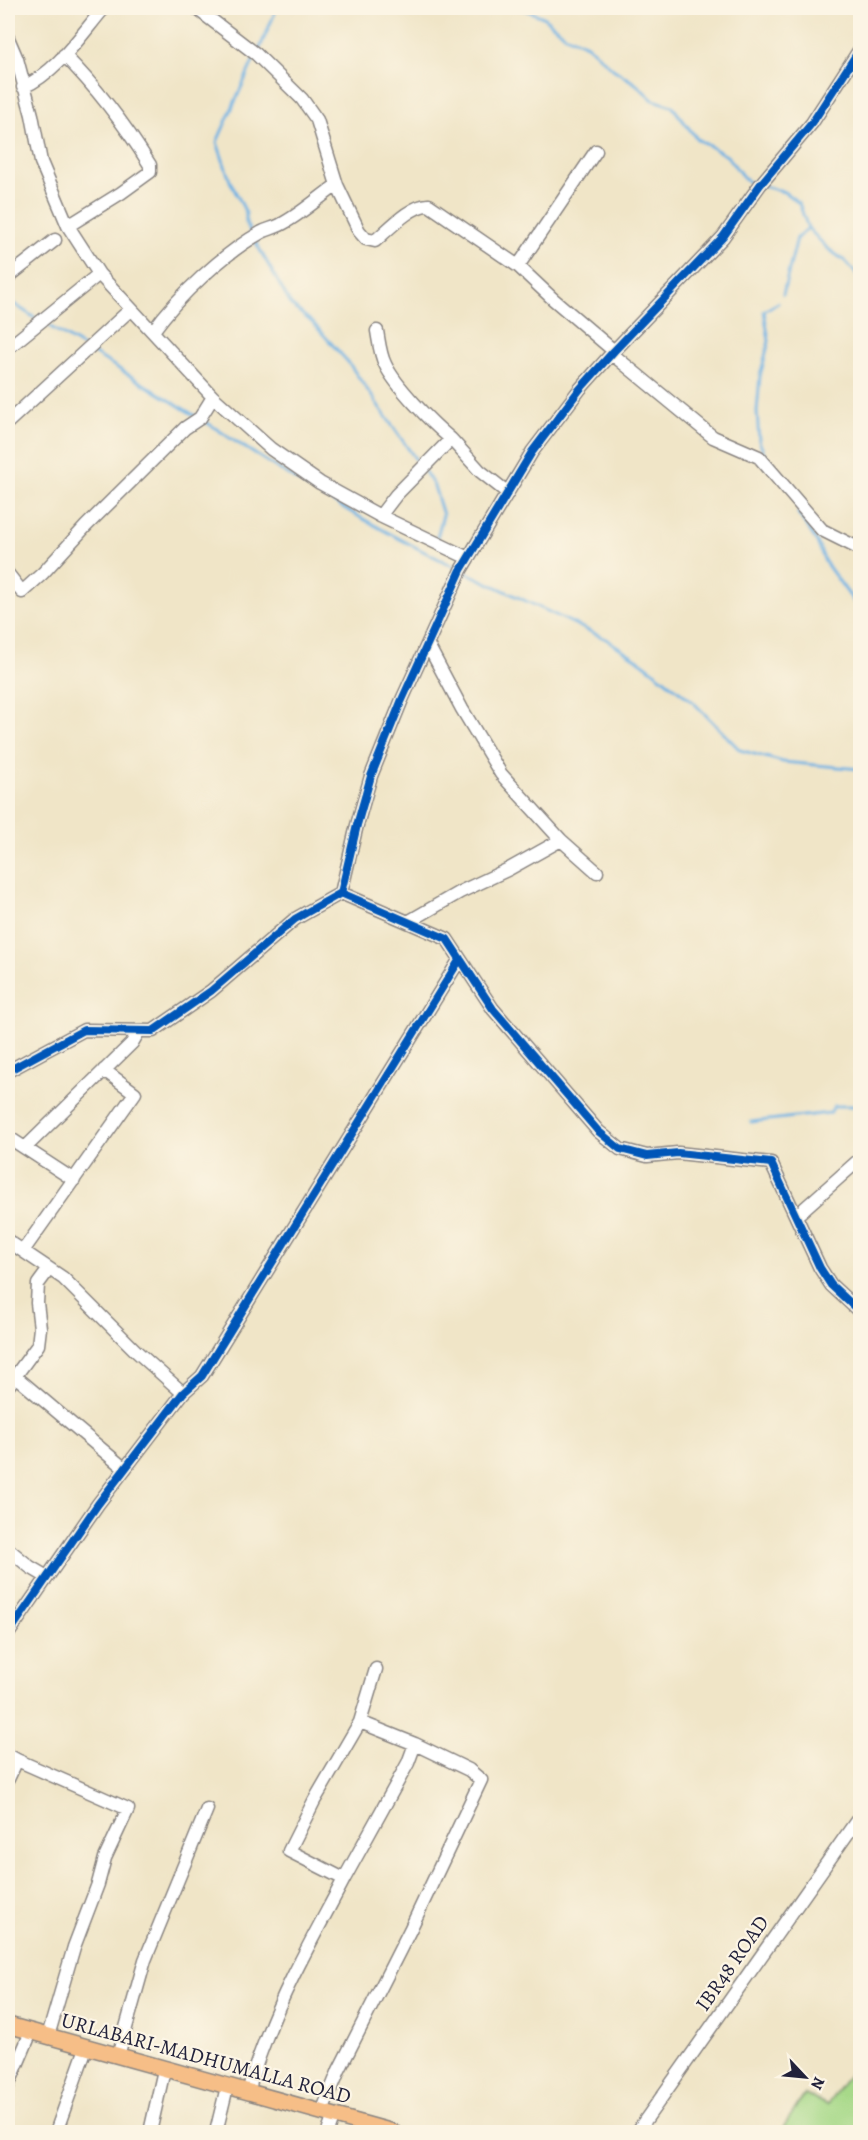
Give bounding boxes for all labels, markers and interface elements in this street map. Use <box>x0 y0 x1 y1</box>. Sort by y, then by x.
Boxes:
street label: IBR48 ROAD <box>689 1910 775 2016</box>
street label: URLABARI-MADHUMALLA ROAD <box>58 2006 354 2110</box>
north arrow <box>775 2047 835 2107</box>
text: N <box>805 2073 830 2094</box>

